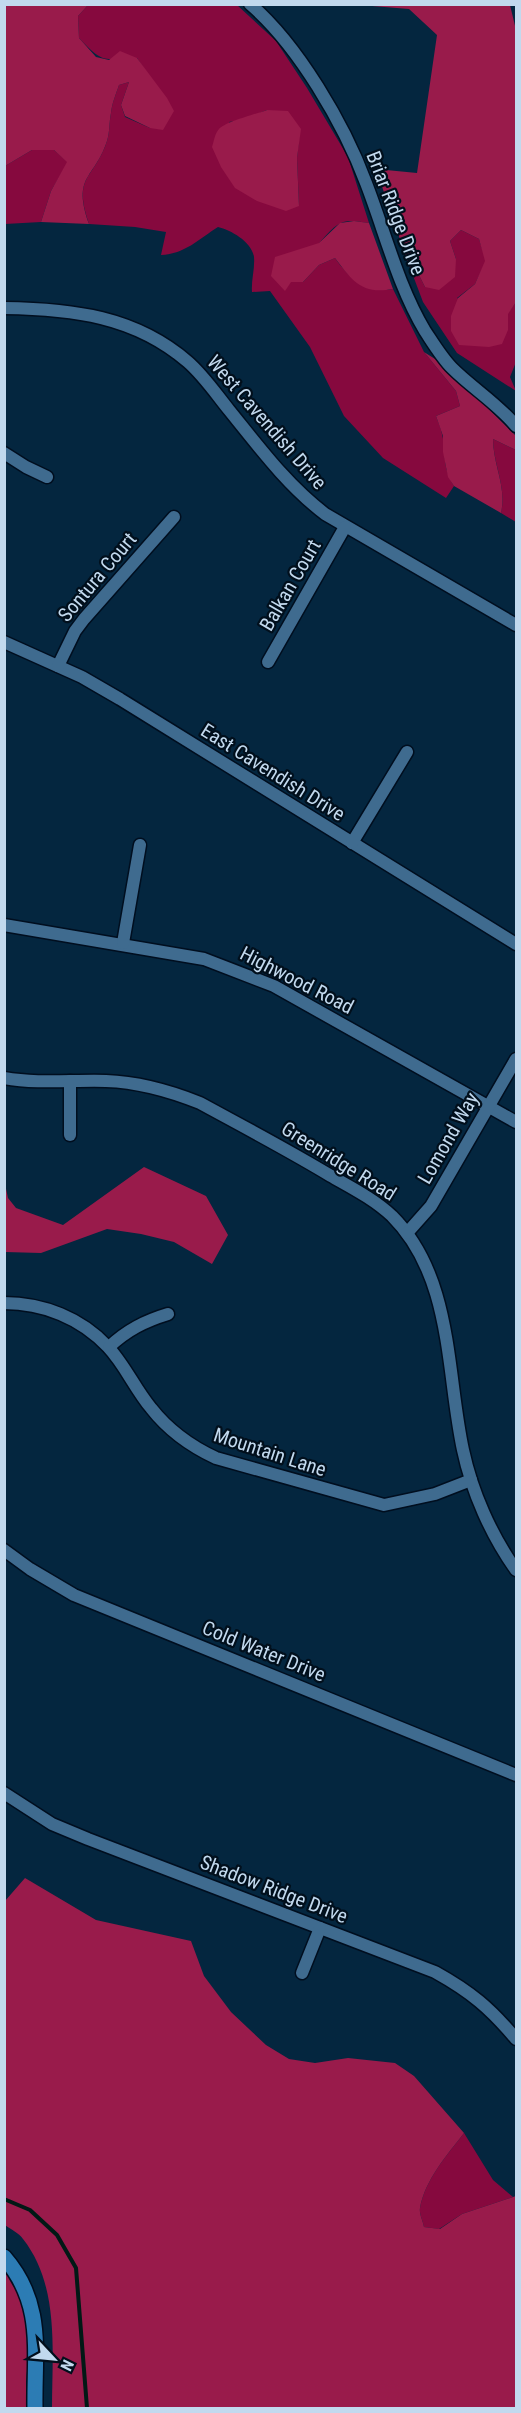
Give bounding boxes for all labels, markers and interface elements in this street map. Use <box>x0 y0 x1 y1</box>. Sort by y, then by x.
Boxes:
street label: Briar Ridge Drive <box>361 148 431 278</box>
street label: West Cavendish Drive <box>202 350 332 494</box>
street label: Sontura Court <box>53 527 141 627</box>
street label: Balkan Court <box>254 535 326 635</box>
street label: East Cavendish Drive <box>197 718 349 826</box>
street label: Highwood Road <box>236 941 358 1019</box>
street label: Lomond Way <box>412 1088 484 1188</box>
street label: Greenridge Road <box>277 1116 401 1206</box>
street label: Mountain Lane <box>211 1423 329 1481</box>
street label: Cold Water Drive <box>199 1615 329 1687</box>
street label: Shadow Ridge Drive <box>197 1850 351 1928</box>
north arrow <box>24 2329 84 2389</box>
text: N <box>56 2357 78 2374</box>

